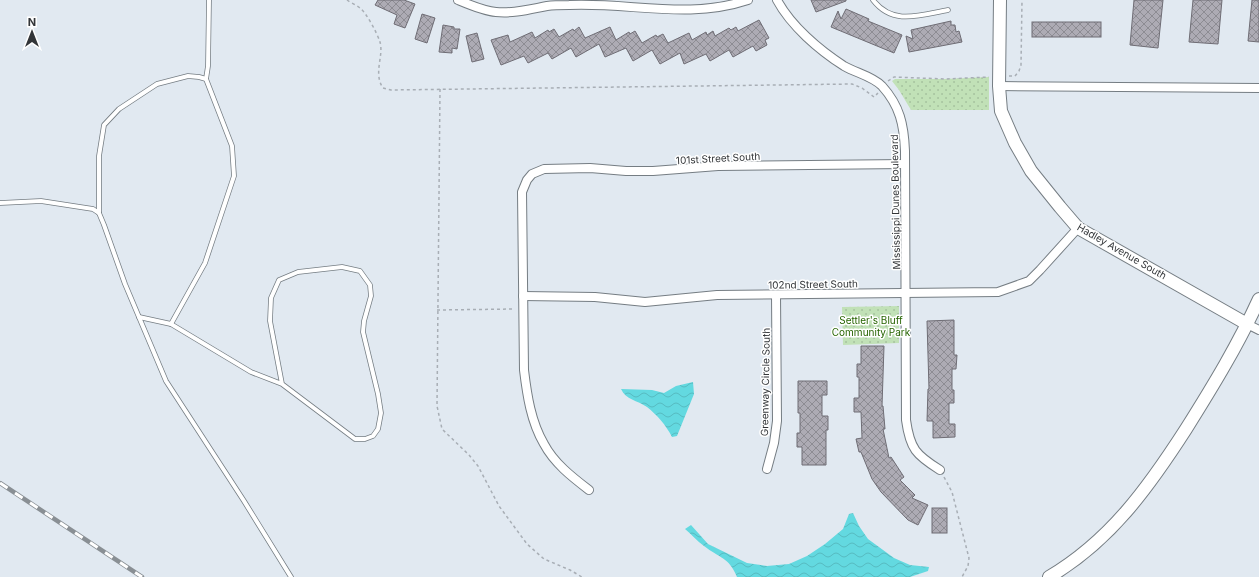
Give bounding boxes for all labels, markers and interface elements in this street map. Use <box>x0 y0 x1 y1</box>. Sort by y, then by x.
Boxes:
north arrow <box>12 12 52 52</box>
text: N <box>28 15 36 29</box>
street label: Mississippi Dunes Boulevard <box>888 134 902 270</box>
street label: 101st Street South <box>676 150 761 166</box>
street label: Hadley Avenue South <box>1075 221 1169 282</box>
street label: 102nd Street South <box>768 277 858 291</box>
park label: Settler's Bluff Community Park <box>832 314 911 338</box>
street label: Greenway Circle South <box>758 328 772 436</box>

